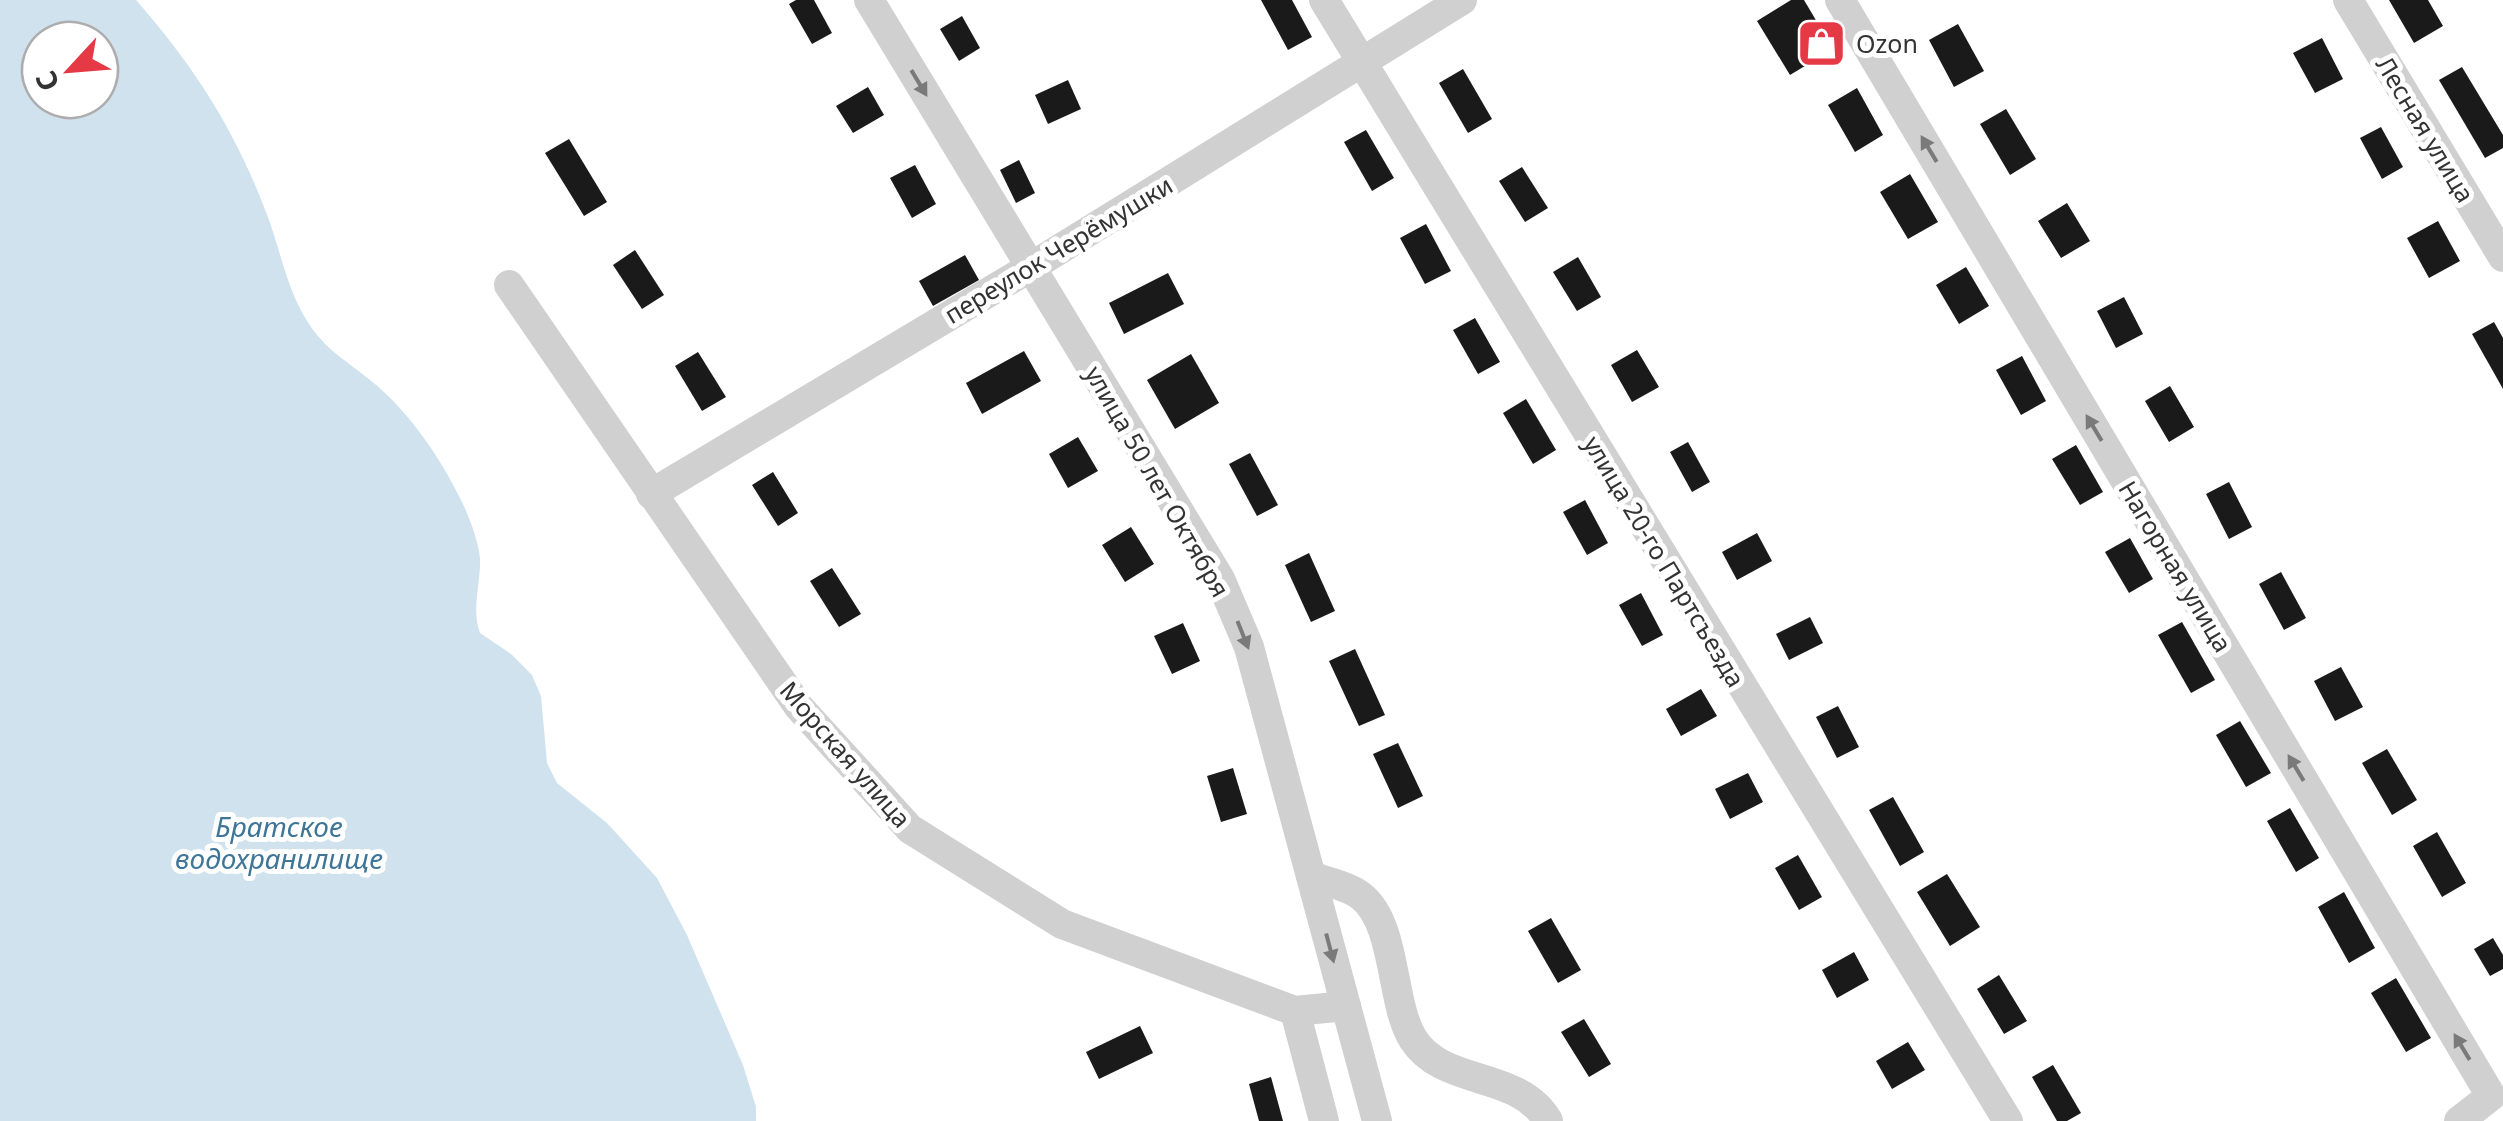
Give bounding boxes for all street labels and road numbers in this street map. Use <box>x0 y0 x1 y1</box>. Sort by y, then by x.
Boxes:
street label: Лесная улица <box>2369 50 2483 208</box>
street label: переулок Черёмушки <box>938 167 1178 331</box>
street label: улица 50 лет Октября <box>1078 359 1238 603</box>
street label: улица 20-го Партсъезда <box>1576 429 1754 693</box>
street label: Нагорная улица <box>2111 474 2241 658</box>
street label: Морская улица <box>773 674 919 834</box>

